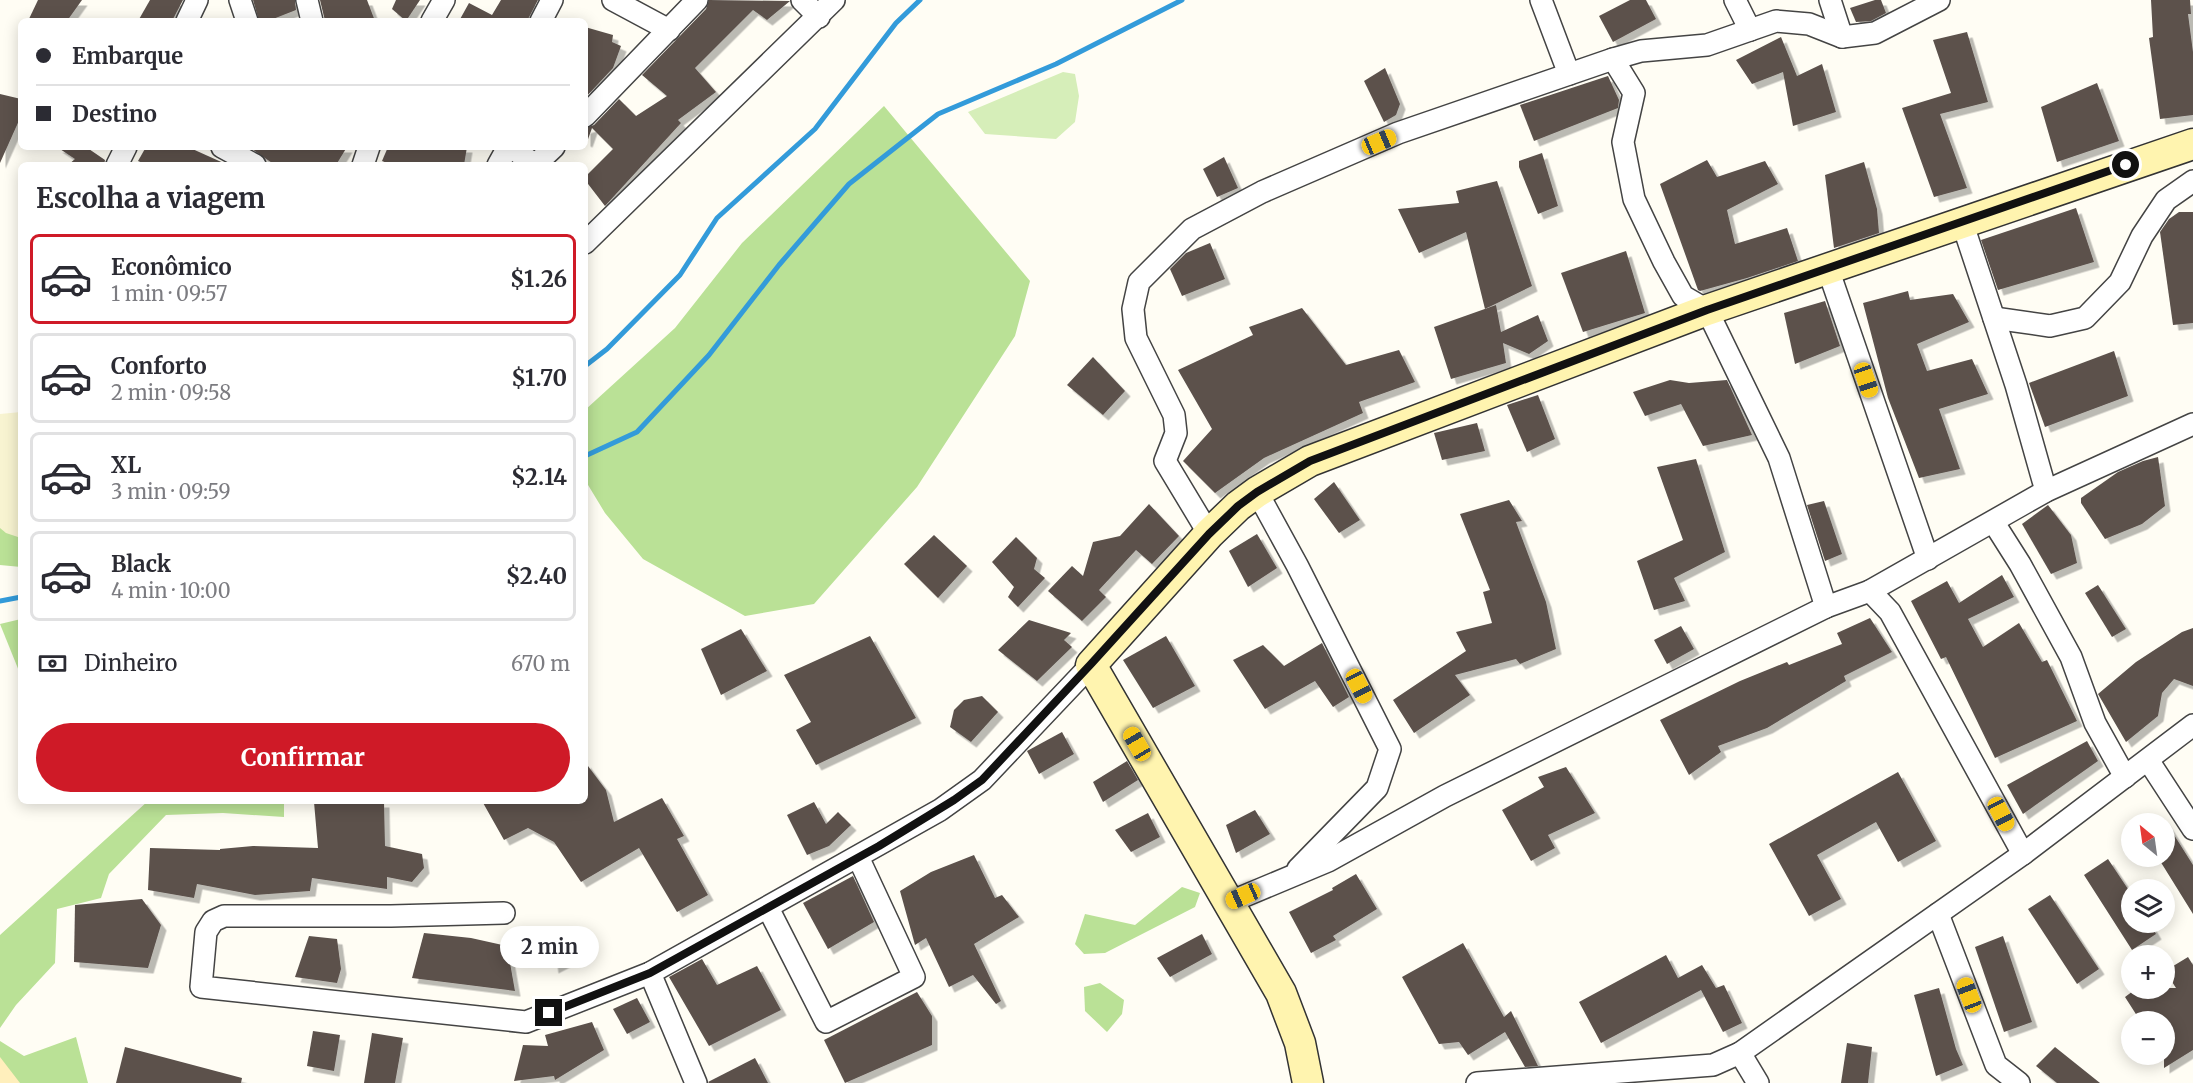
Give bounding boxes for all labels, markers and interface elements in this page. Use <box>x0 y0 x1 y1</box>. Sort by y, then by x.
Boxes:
text: Embarque <box>72 42 183 70</box>
text: Destino <box>72 100 157 128</box>
car <box>1359 127 1399 157</box>
route start <box>2112 151 2139 178</box>
text: Escolha a viagem <box>36 181 265 215</box>
icon: car <box>39 252 93 306</box>
text: Econômico <box>111 253 232 281</box>
text: $1.26 <box>510 265 567 293</box>
text: 1 min · 09:57 <box>111 281 227 306</box>
icon: car <box>39 351 93 405</box>
text: Conforto <box>111 352 207 380</box>
car <box>1852 360 1880 400</box>
text: $1.70 <box>511 364 567 392</box>
text: 2 min · 09:58 <box>111 380 231 405</box>
icon: car <box>39 450 93 504</box>
text: XL <box>111 451 141 479</box>
text: $2.14 <box>511 463 567 491</box>
text: 3 min · 09:59 <box>111 479 231 504</box>
icon: car <box>39 549 93 603</box>
text: Black <box>111 550 171 578</box>
text: $2.40 <box>506 562 567 590</box>
text: 4 min · 10:00 <box>111 578 231 603</box>
icon: cash <box>36 647 69 680</box>
text: Dinheiro <box>84 649 177 677</box>
text: 670 m <box>511 651 570 676</box>
car <box>1343 666 1375 706</box>
button: Confirmar <box>36 723 570 792</box>
car <box>1120 724 1154 764</box>
car <box>1985 794 2017 834</box>
north arrow <box>2121 813 2175 867</box>
map controls <box>2121 813 2175 1065</box>
button: layers <box>2121 879 2175 933</box>
car <box>1223 880 1263 912</box>
callout: 2 min <box>500 926 598 968</box>
text: 2 min <box>521 934 578 959</box>
button: + <box>2121 945 2175 999</box>
car <box>1954 975 1984 1015</box>
route end <box>535 999 562 1026</box>
button: − <box>2121 1011 2175 1065</box>

